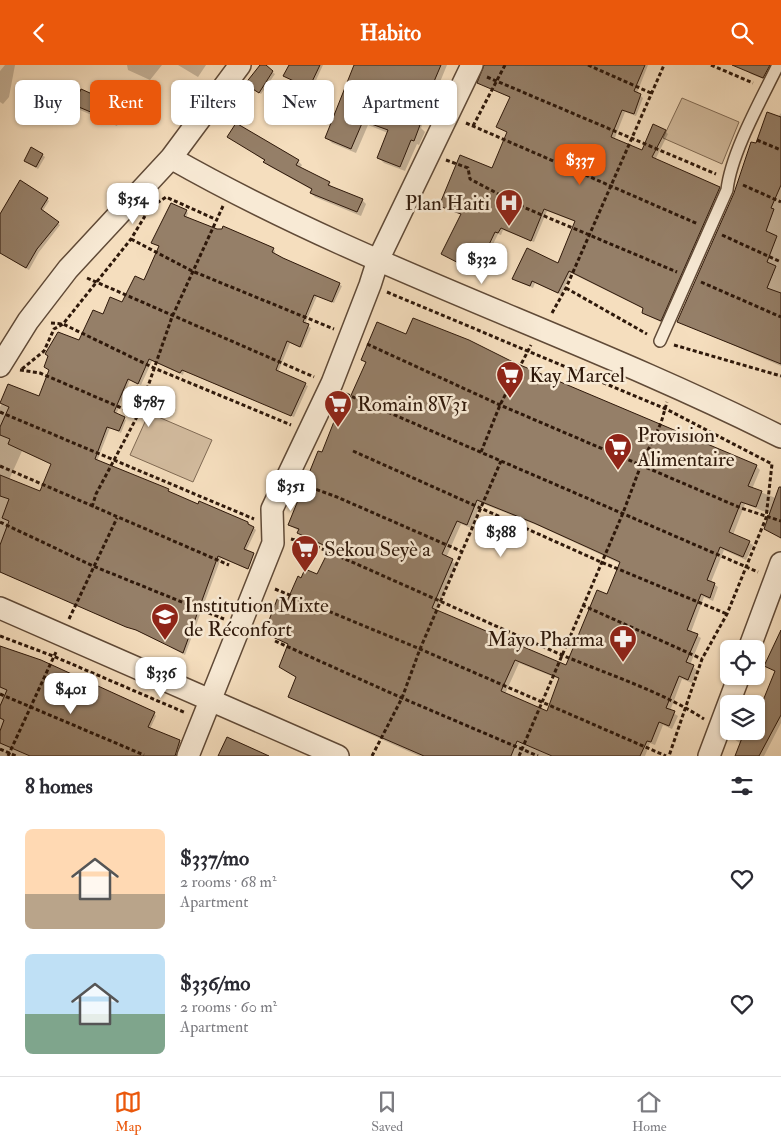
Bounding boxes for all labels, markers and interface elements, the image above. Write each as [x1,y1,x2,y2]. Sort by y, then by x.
icon: back [25,19,53,47]
text: Habito [360,19,421,47]
icon: search [728,19,756,47]
chip: Buy [15,80,80,125]
chip: Rent [90,80,161,125]
chip: Filters [171,80,254,125]
chip: New [264,80,334,125]
chip: Apartment [344,80,457,125]
pin: $337 [550,143,610,186]
text: $337 [566,150,594,170]
pin: $354 [103,183,163,225]
hospital icon: Plan Haiti [494,188,524,227]
text: $354 [118,189,148,209]
place label: Plan Haiti [405,190,490,217]
pin: $332 [452,243,512,285]
text: $332 [467,249,497,269]
supermarket icon: Kay Marcel [495,360,525,399]
place label: Kay Marcel [529,362,626,389]
pin: $787 [119,385,179,428]
supermarket icon: Romain 8V31 [323,389,353,428]
place label: Romain 8V31 [357,391,468,418]
text: $787 [133,392,165,412]
place label: Provision Alimentaire [636,422,735,473]
supermarket icon: Provision Alimentaire [603,432,633,471]
pin: $351 [261,469,321,512]
text: $351 [277,476,305,496]
pin: $388 [471,515,531,558]
text: $388 [486,522,516,542]
supermarket icon: Sekou Seyè a [290,534,320,573]
place label: Sekou Seyè a [324,536,431,563]
place label: Institution Mixte de Réconfort [184,592,329,643]
school or university icon: Institution Mixte de Réconfort [150,602,180,641]
pharmacy icon: Mayo Pharma [608,624,638,663]
place label: Mayo Pharma [487,626,604,653]
map controls [720,640,765,740]
button: locate [720,640,765,685]
pin: $336 [131,657,191,699]
text: $336 [146,663,176,683]
pin: $401 [41,673,101,715]
text: $401 [55,679,87,699]
button: layers [720,695,765,740]
icon: filters [728,772,756,800]
text: 8 homes [25,773,93,800]
text: $337/mo [180,845,249,872]
icon: home [65,849,125,909]
icon: heart [728,865,756,893]
text: 2 rooms · 68 m² [180,872,276,892]
text: Apartment [180,892,248,912]
text: $336/mo [180,970,250,997]
icon: home [65,974,125,1034]
icon: heart [728,990,756,1018]
text: 2 rooms · 60 m² [180,997,277,1017]
text: Apartment [180,1017,248,1037]
tab: Map [114,1088,142,1135]
tab: Saved [371,1088,403,1135]
tab: Home [632,1088,667,1135]

